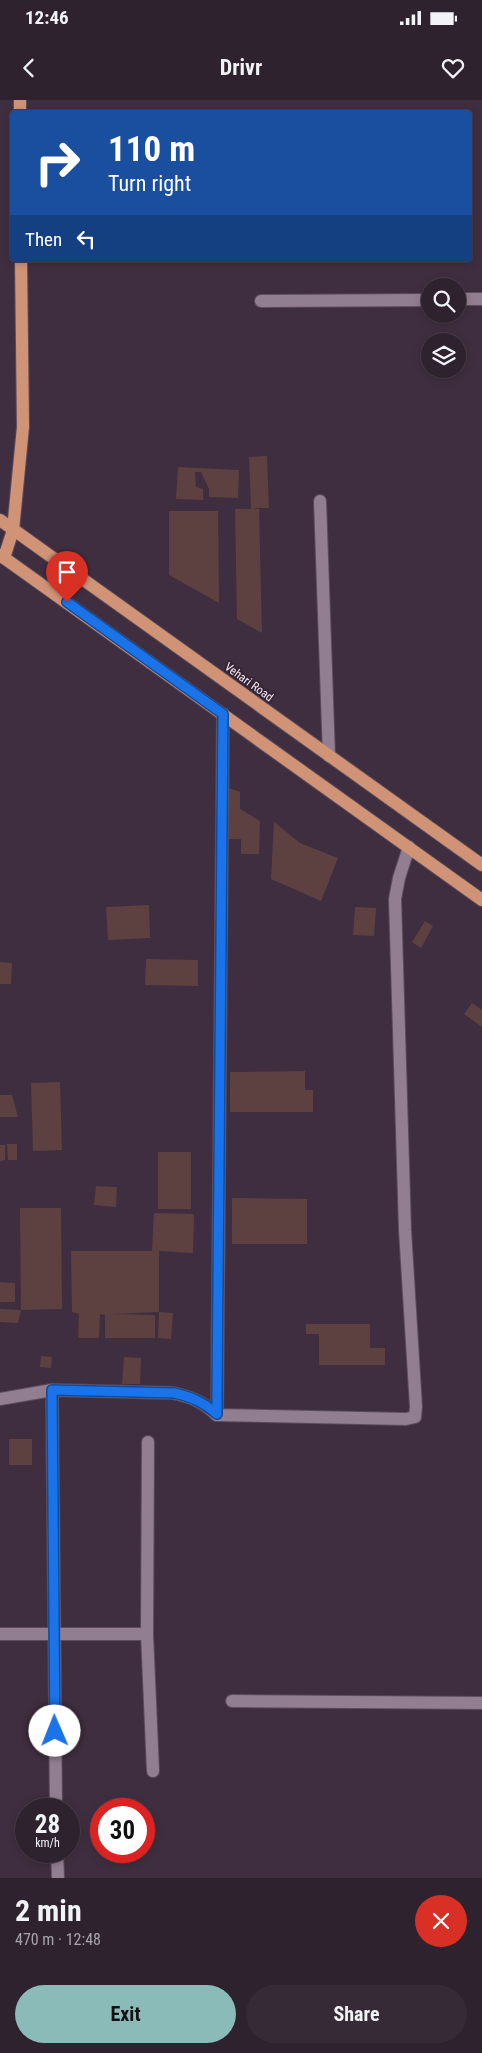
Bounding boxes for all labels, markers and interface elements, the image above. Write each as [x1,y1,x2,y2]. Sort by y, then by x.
text: 12:46 [25,6,69,29]
icon: back [15,54,43,82]
icon: heart [439,54,467,82]
text: Drivr [220,55,262,80]
text: 110 m [108,129,195,170]
icon: right [25,130,90,195]
text: Turn right [108,171,191,196]
icon: left [72,225,100,253]
text: Then [25,228,62,251]
map controls [421,278,466,378]
button: search [421,278,466,323]
button: layers [421,333,466,378]
pin [46,551,88,602]
icon: arrive [53,558,81,586]
street label: Vehari Road [222,660,276,704]
position arrow [28,1704,80,1756]
speed limit sign: 30 [90,1798,155,1863]
text: 28 [35,1810,60,1839]
text: km/h [35,1836,60,1850]
text: 2 min [15,1893,82,1928]
button: close [415,1895,467,1947]
text: 470 m · 12:48 [15,1930,101,1949]
button: Exit [15,1985,236,2043]
button: Share [246,1985,467,2043]

